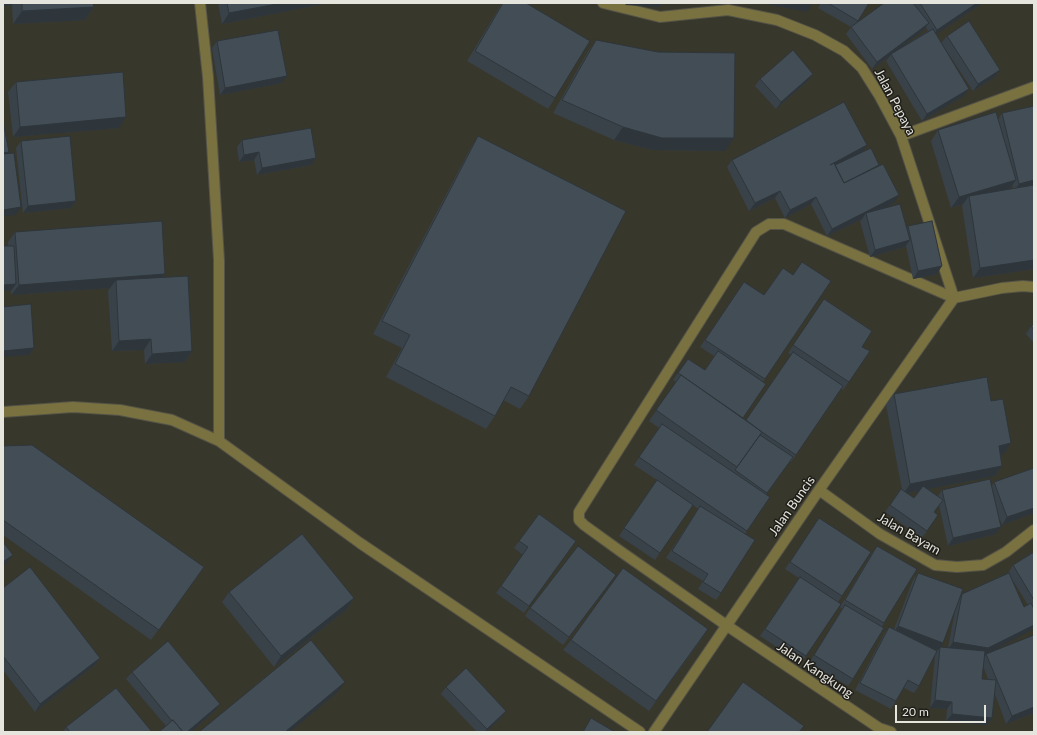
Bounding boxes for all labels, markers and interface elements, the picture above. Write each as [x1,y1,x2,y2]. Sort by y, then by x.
street label: Jalan Pepaya [871,66,919,138]
street label: Jalan Buncis [766,473,818,539]
street label: Jalan Bayam [875,510,943,558]
street label: Jalan Kangkung [774,639,856,701]
scale bar [897,697,988,723]
text: 20 m [902,704,929,719]

